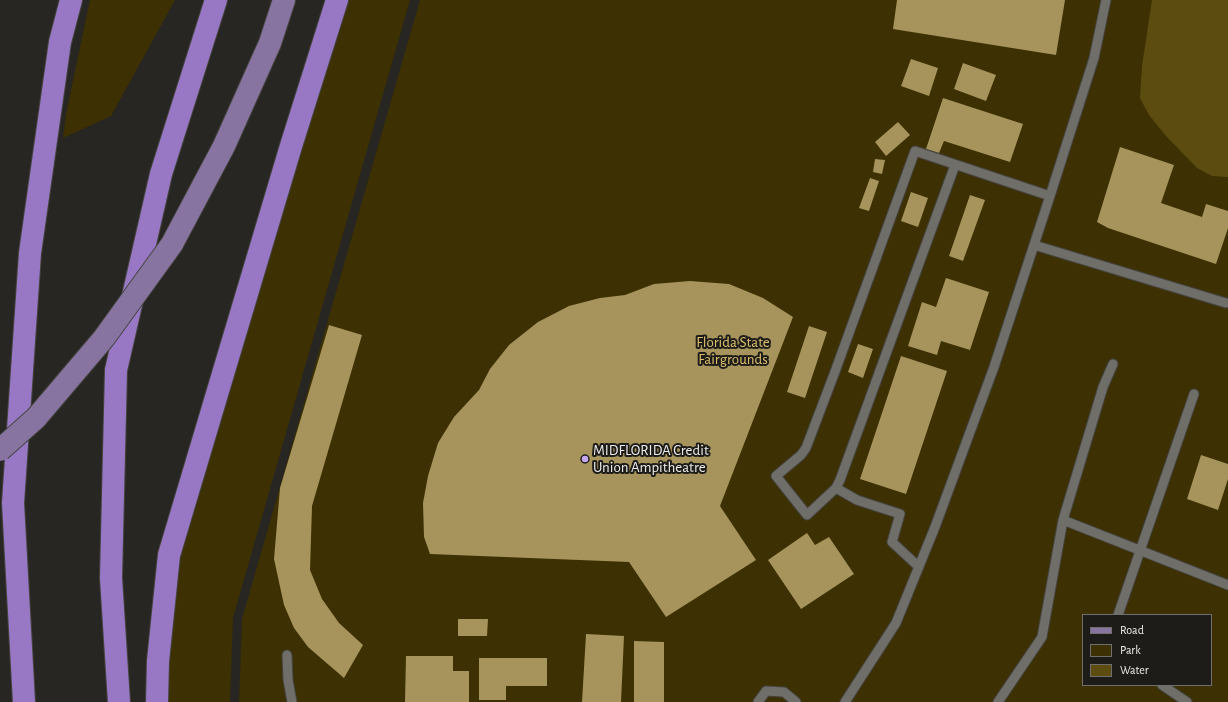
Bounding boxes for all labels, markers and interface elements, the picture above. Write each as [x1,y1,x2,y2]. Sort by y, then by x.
park label: Florida State Fairgrounds [696,333,770,368]
place label: MIDFLORIDA Credit Union Ampitheatre [593,441,709,476]
marker: MIDFLORIDA Credit Union Ampitheatre [580,454,590,464]
legend [1082,614,1212,686]
text: Road [1120,624,1144,636]
text: Park [1120,644,1141,656]
text: Water [1120,664,1149,676]

